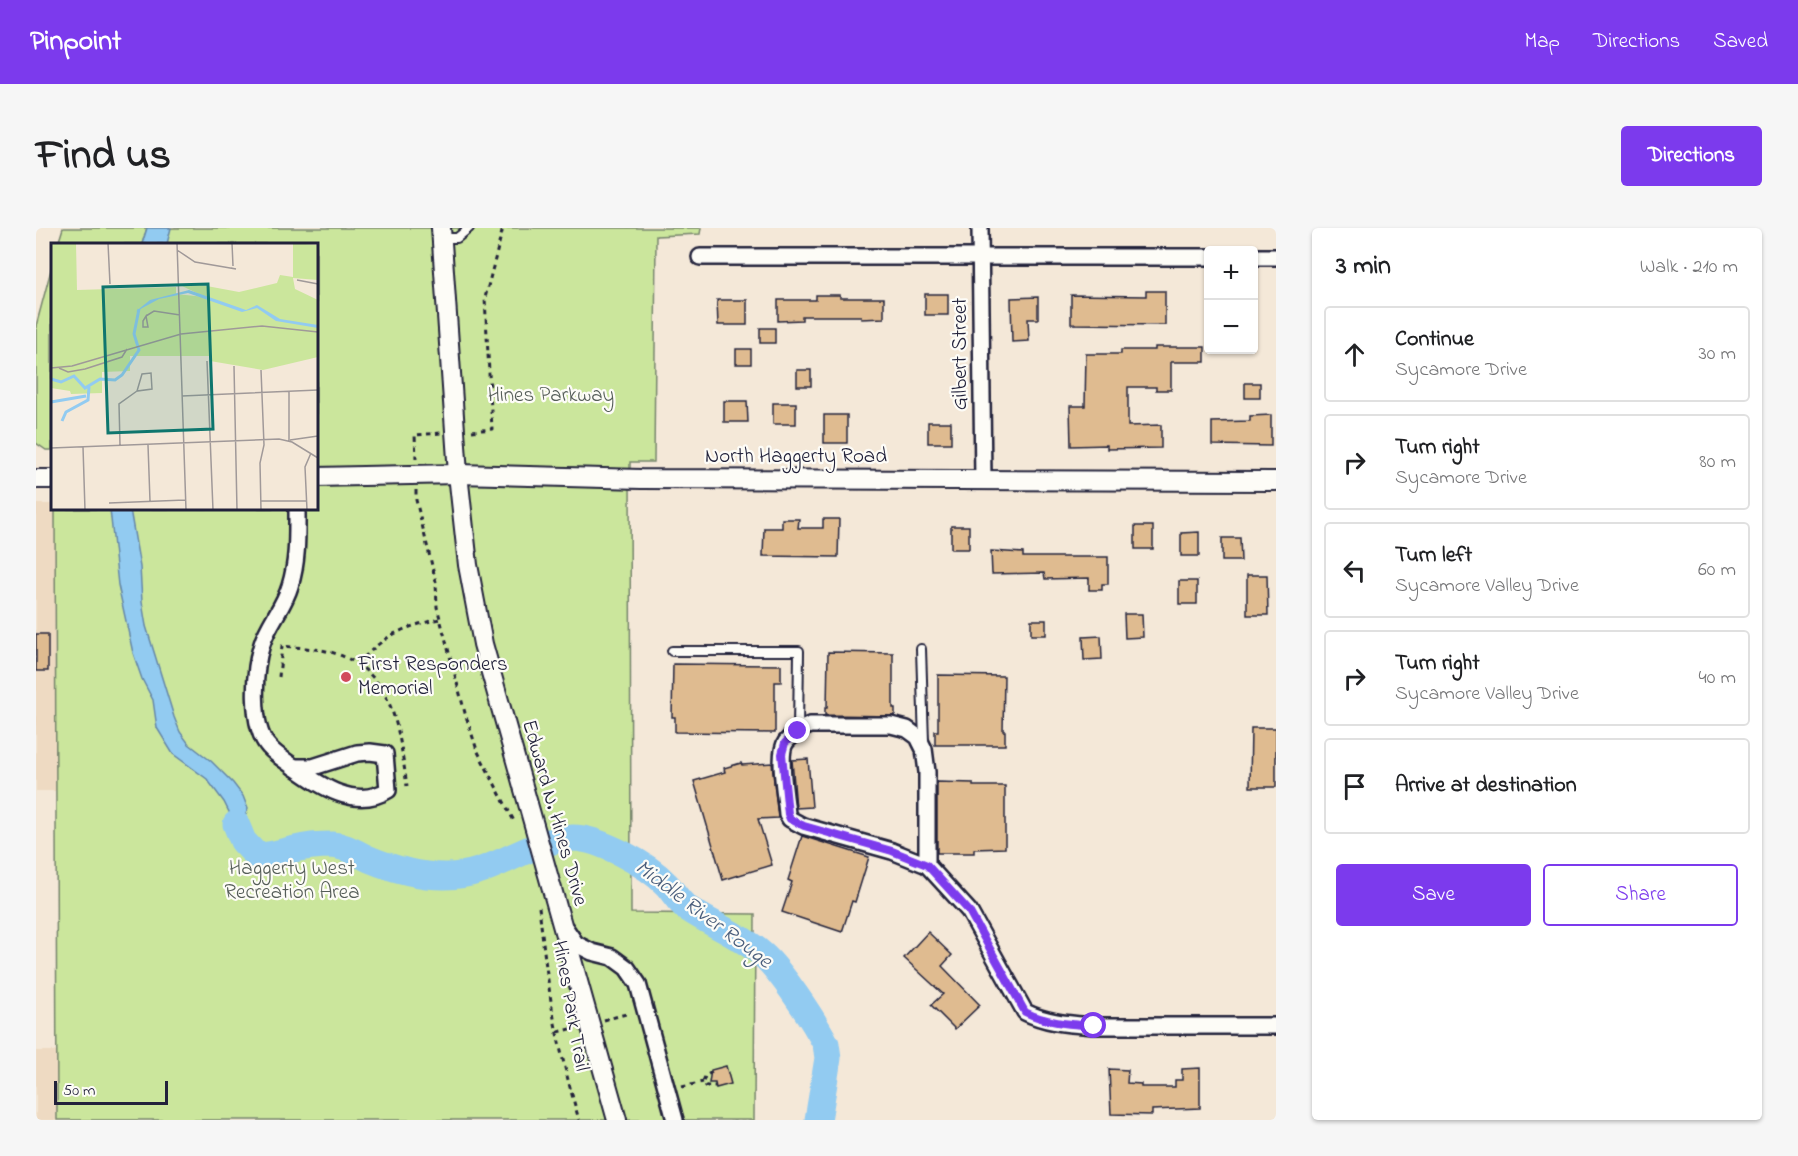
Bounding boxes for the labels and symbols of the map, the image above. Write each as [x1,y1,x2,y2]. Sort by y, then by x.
inset map [51,243,318,510]
street label: Gilbert Street [946,298,976,410]
park label: Hines Parkway [488,381,614,413]
street label: North Haggerty Road [705,442,887,474]
place label: First Responders Memorial [357,650,508,704]
marker: First Responders Memorial [339,670,353,684]
street label: Edward N. Hines Drive [513,716,595,910]
route end [784,717,810,743]
water label: Middle River Rouge [628,853,779,978]
park label: Haggerty West Recreation Area [224,854,360,908]
street label: Hines Park Trail [544,938,596,1074]
route start [1080,1012,1106,1038]
scale bar [54,1078,168,1106]

